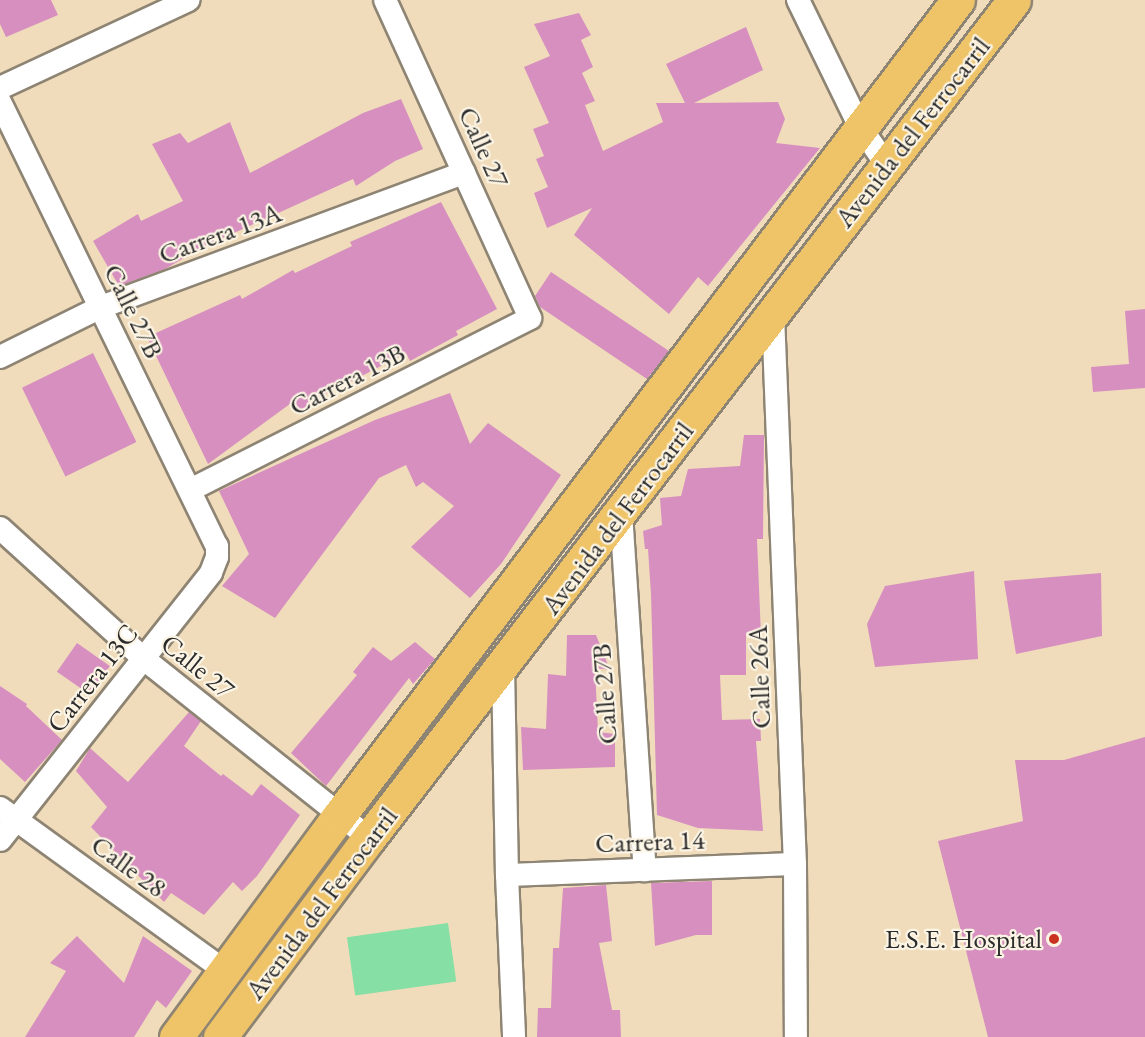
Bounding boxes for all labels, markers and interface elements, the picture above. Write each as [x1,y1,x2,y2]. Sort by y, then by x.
street label: Avenida del Ferrocarril [828,30,996,234]
street label: Calle 27 [452,102,516,192]
street label: Carrera 13A [154,196,286,270]
street label: Calle 27B [97,259,171,363]
street label: Carrera 13B [284,336,410,422]
street label: Avenida del Ferrocarril [534,415,700,621]
street label: Carrera 13C [40,617,144,739]
street label: Calle 26A [741,625,777,729]
street label: Calle 27 [155,627,241,705]
street label: Calle 27B [584,643,624,745]
street label: Avenida del Ferrocarril [238,800,404,1006]
street label: Carrera 14 [595,823,705,859]
street label: Calle 28 [85,828,173,904]
place label: E.S.E. Hospital [885,923,1042,955]
marker: E.S.E. Hospital [1047,932,1061,946]

